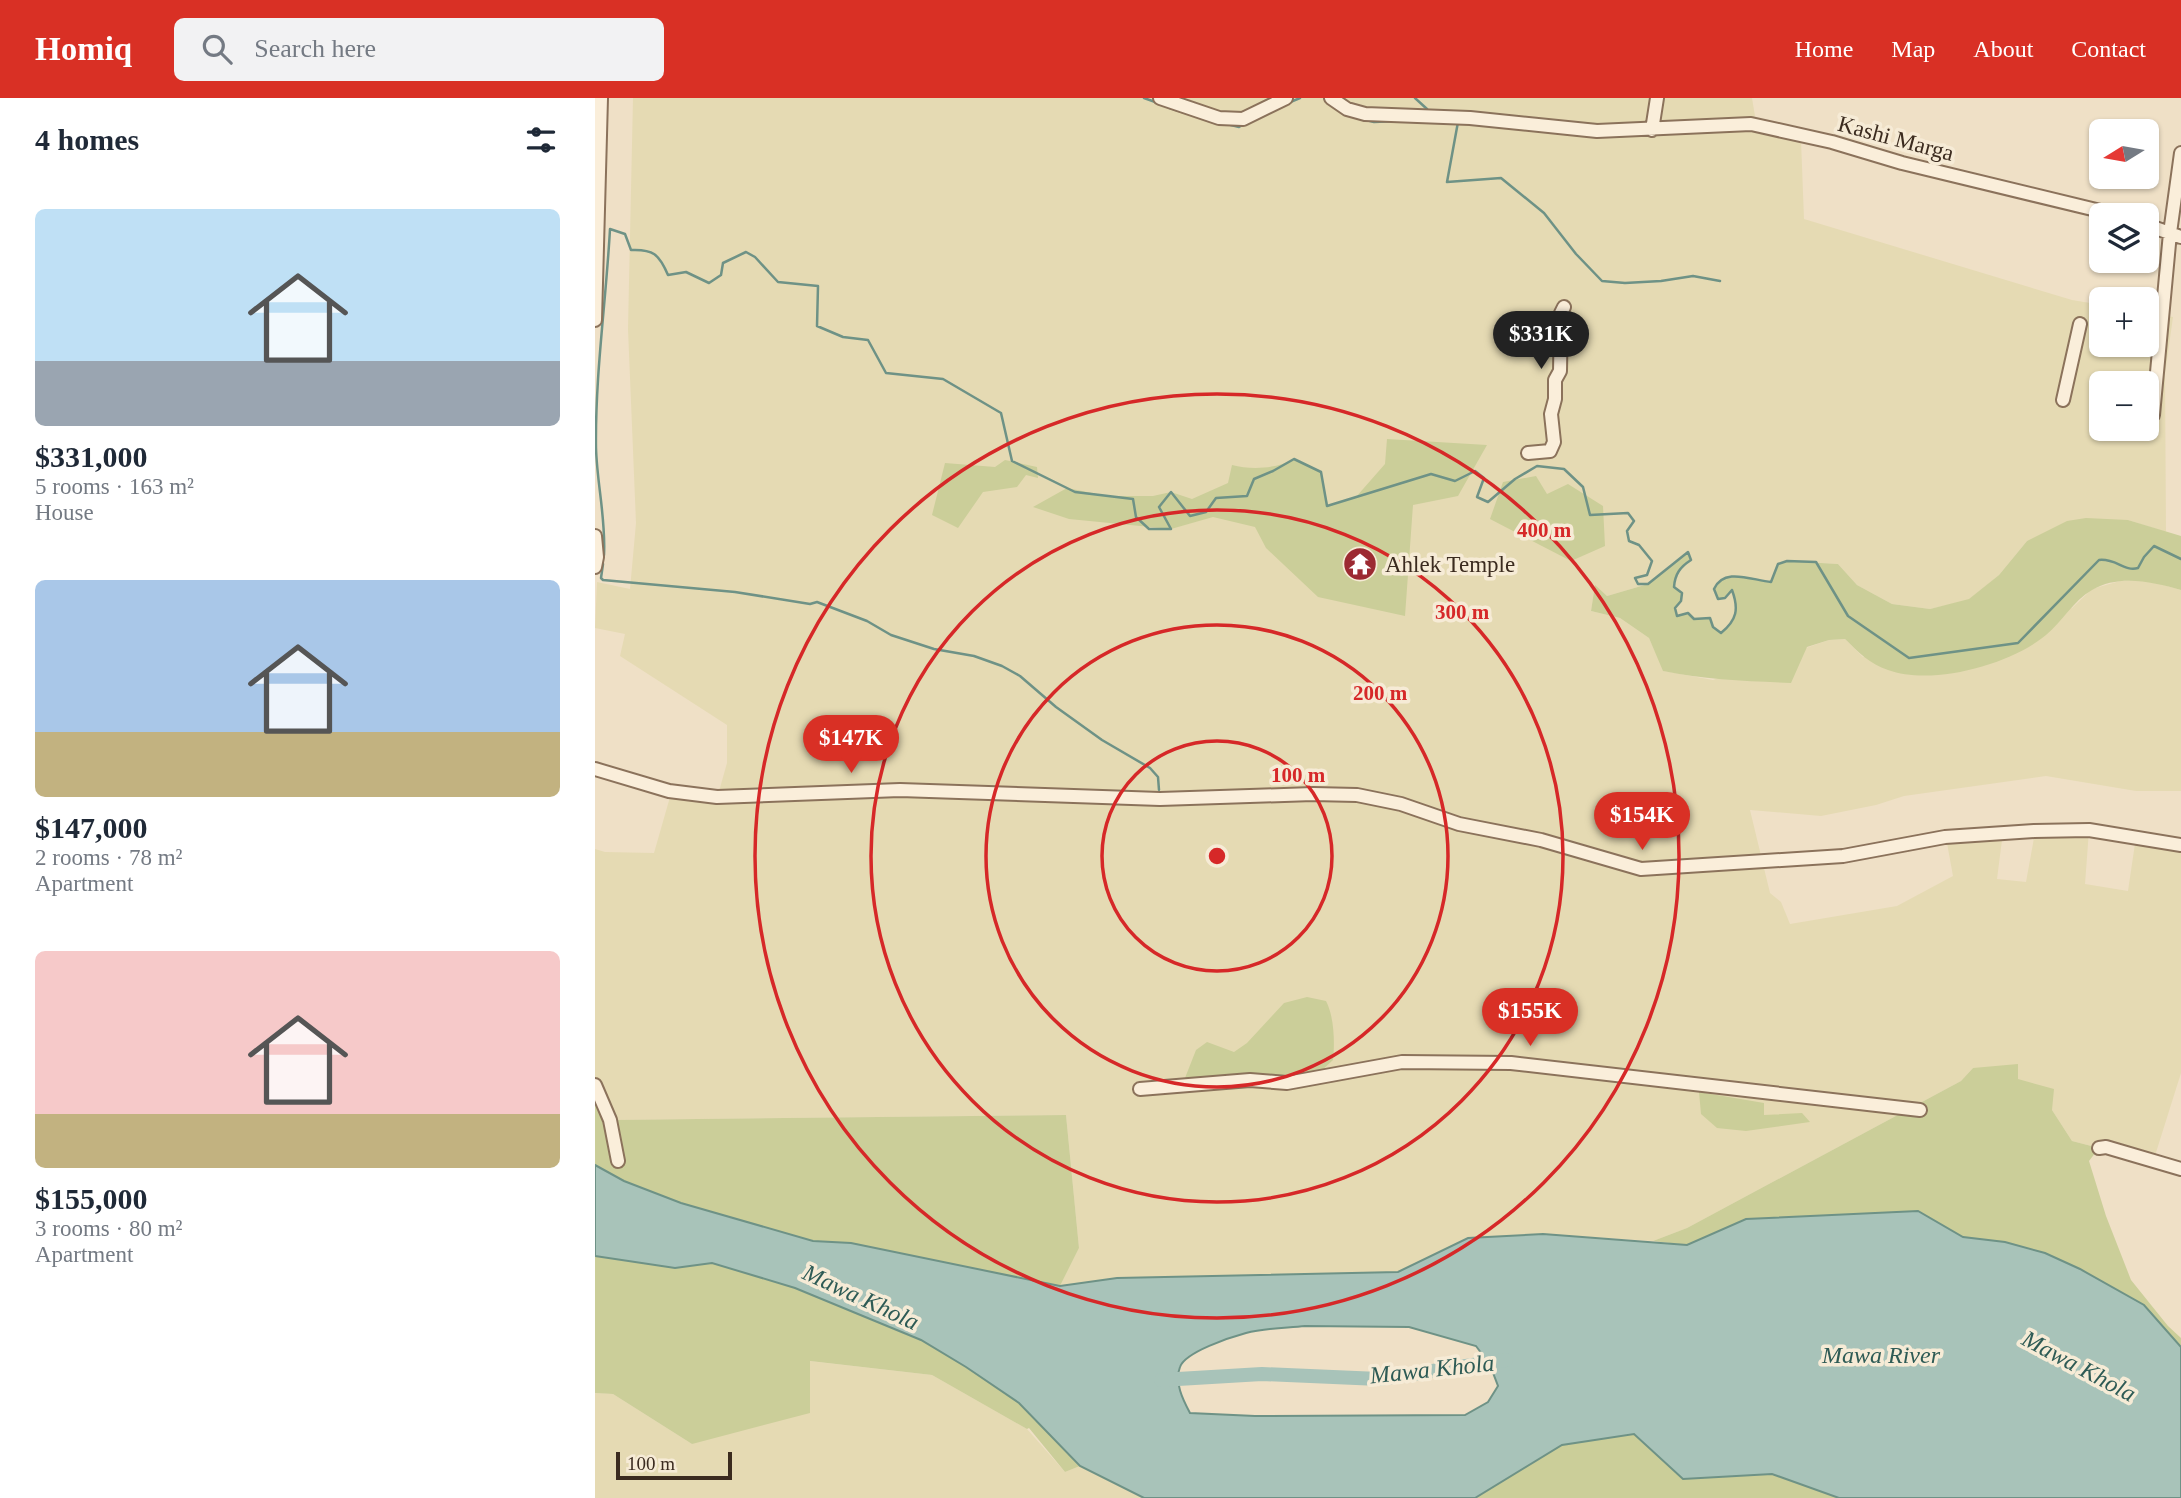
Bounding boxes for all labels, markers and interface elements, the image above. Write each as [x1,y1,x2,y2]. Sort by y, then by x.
search box [174,18,664,81]
icon: search [198,30,236,68]
text: Homiq [35,31,132,67]
text: Search here [254,34,376,63]
text: Home [1795,36,1853,62]
text: Map [1891,36,1935,62]
text: About [1973,36,2033,62]
text: Contact [2071,36,2146,62]
street label: Kashi Marga [1835,111,1957,166]
north arrow [2089,119,2159,189]
map controls [2089,119,2159,441]
icon: filters [522,121,560,159]
text: 4 homes [35,123,139,156]
button: layers [2089,203,2159,273]
icon: home [235,255,361,381]
button: + [2089,287,2159,357]
pin: $331K [1492,312,1590,371]
text: $331K [1509,321,1573,346]
button: − [2089,371,2159,441]
text: $331,000 [35,440,148,473]
text: 5 rooms · 163 m² [35,474,194,499]
text: House [35,500,94,525]
text: 400 m [1517,518,1572,542]
temple icon: Ahlek Temple [1341,545,1379,583]
place label: Ahlek Temple [1385,552,1515,577]
text: 300 m [1435,600,1490,624]
icon: home [235,626,361,752]
text: 200 m [1353,681,1408,705]
pin: $147K [802,716,900,775]
text: $147K [819,725,883,750]
text: 100 m [1271,763,1326,787]
pin: $154K [1593,792,1691,852]
text: $154K [1610,802,1674,827]
text: $147,000 [35,811,148,844]
centre of rings [1205,844,1229,868]
text: 2 rooms · 78 m² [35,845,182,870]
text: Apartment [35,871,133,896]
pin: $155K [1481,988,1579,1048]
icon: home [235,997,361,1123]
text: $155K [1498,998,1562,1023]
text: $155,000 [35,1182,148,1215]
text: 3 rooms · 80 m² [35,1216,182,1241]
text: Apartment [35,1242,133,1267]
water label: Mawa Khola [798,1258,923,1335]
water label: Mawa Khola [2017,1325,2140,1407]
water label: Mawa River [1821,1342,1941,1368]
water label: Mawa Khola [1368,1350,1495,1389]
scale bar [616,1449,731,1481]
text: 100 m [627,1453,675,1474]

